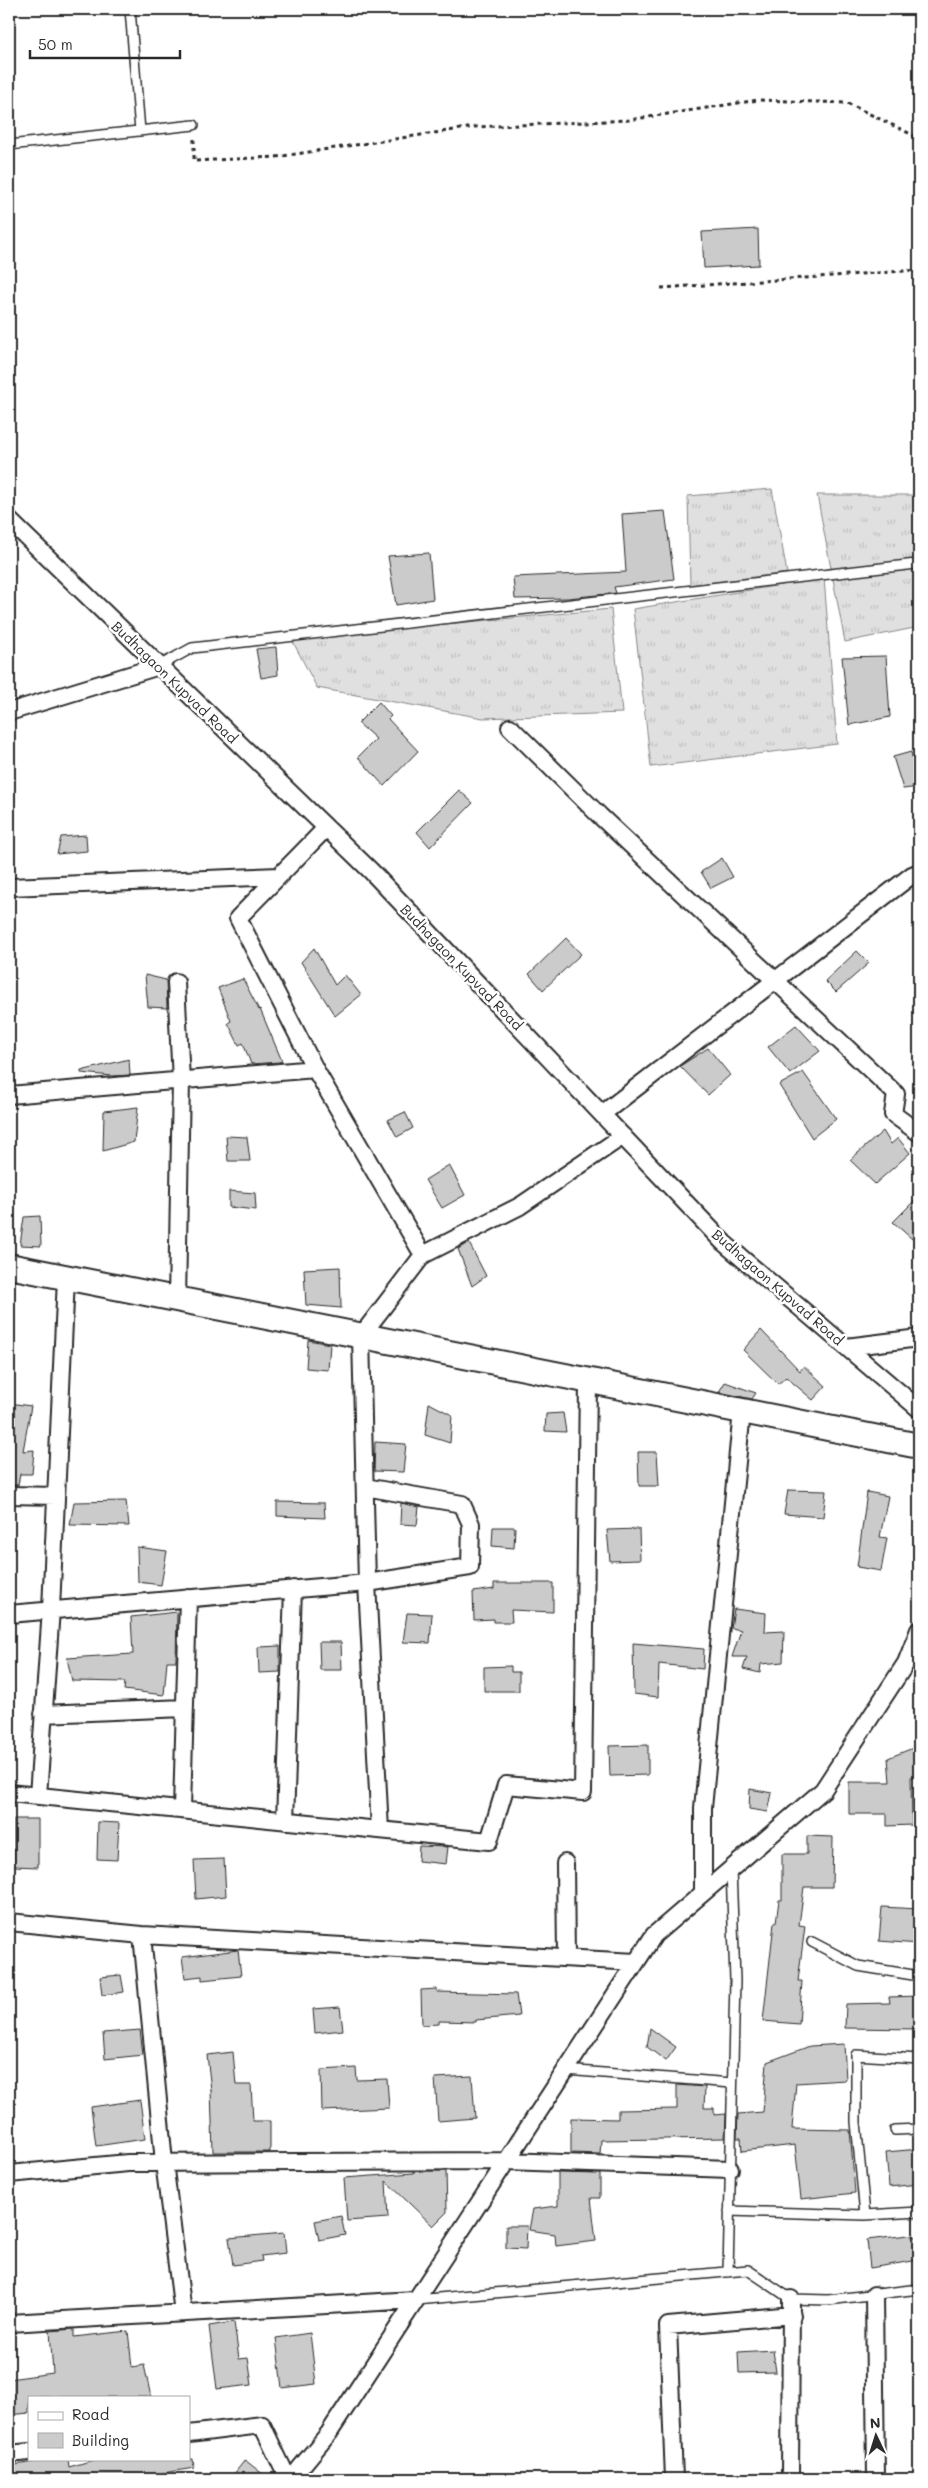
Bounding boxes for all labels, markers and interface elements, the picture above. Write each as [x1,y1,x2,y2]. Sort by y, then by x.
scale bar [30,28,180,60]
text: 50 m [38,34,73,54]
street label: Budhagaon Kupvad Road [108,617,242,747]
street label: Budhagaon Kupvad Road [397,900,527,1034]
street label: Budhagaon Kupvad Road [708,1225,848,1349]
legend [28,2396,190,2460]
text: Road [72,2404,109,2424]
north arrow [850,2410,900,2460]
text: N [869,2413,881,2432]
text: Building [72,2430,129,2450]

